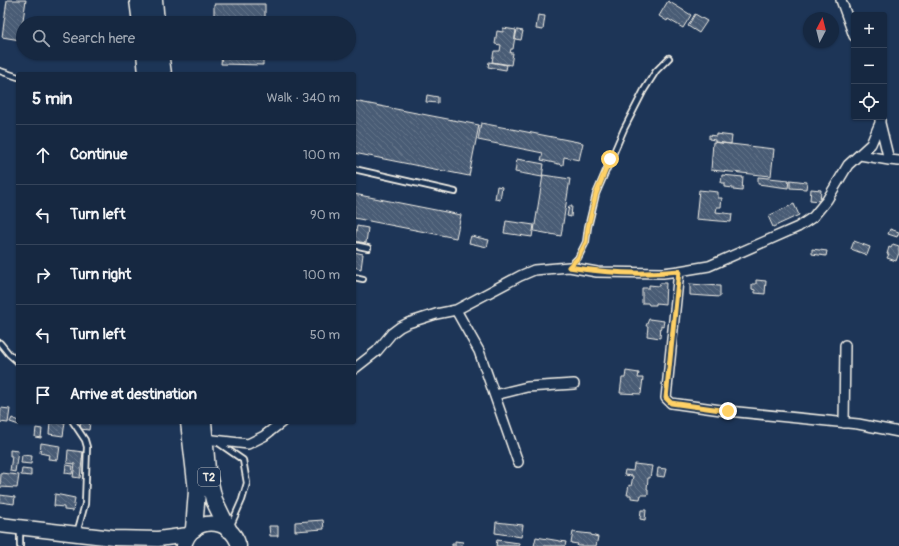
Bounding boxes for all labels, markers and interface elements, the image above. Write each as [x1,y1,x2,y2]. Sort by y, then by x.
north arrow [803,12,839,48]
map controls [851,12,887,120]
button: + [851,12,887,48]
search box [16,16,356,60]
icon: search [30,27,52,49]
text: Search here [62,29,135,48]
button: − [851,48,887,84]
button: locate [851,84,887,120]
text: 5 min [32,88,72,109]
text: Walk · 340 m [266,90,340,106]
icon: ahead [32,144,54,166]
text: Continue [70,145,128,164]
text: 100 m [303,147,340,163]
route start [601,150,619,168]
icon: left [32,204,54,226]
text: Turn left [70,205,126,224]
text: 90 m [310,207,340,223]
icon: right [32,264,54,286]
text: Turn right [70,265,131,284]
text: 100 m [303,267,340,283]
icon: left [32,324,54,346]
text: Turn left [70,325,126,344]
text: 50 m [310,327,340,343]
icon: arrive [32,384,54,406]
text: Arrive at destination [70,385,197,404]
route end [719,402,737,420]
road number: T2 [198,468,220,486]

